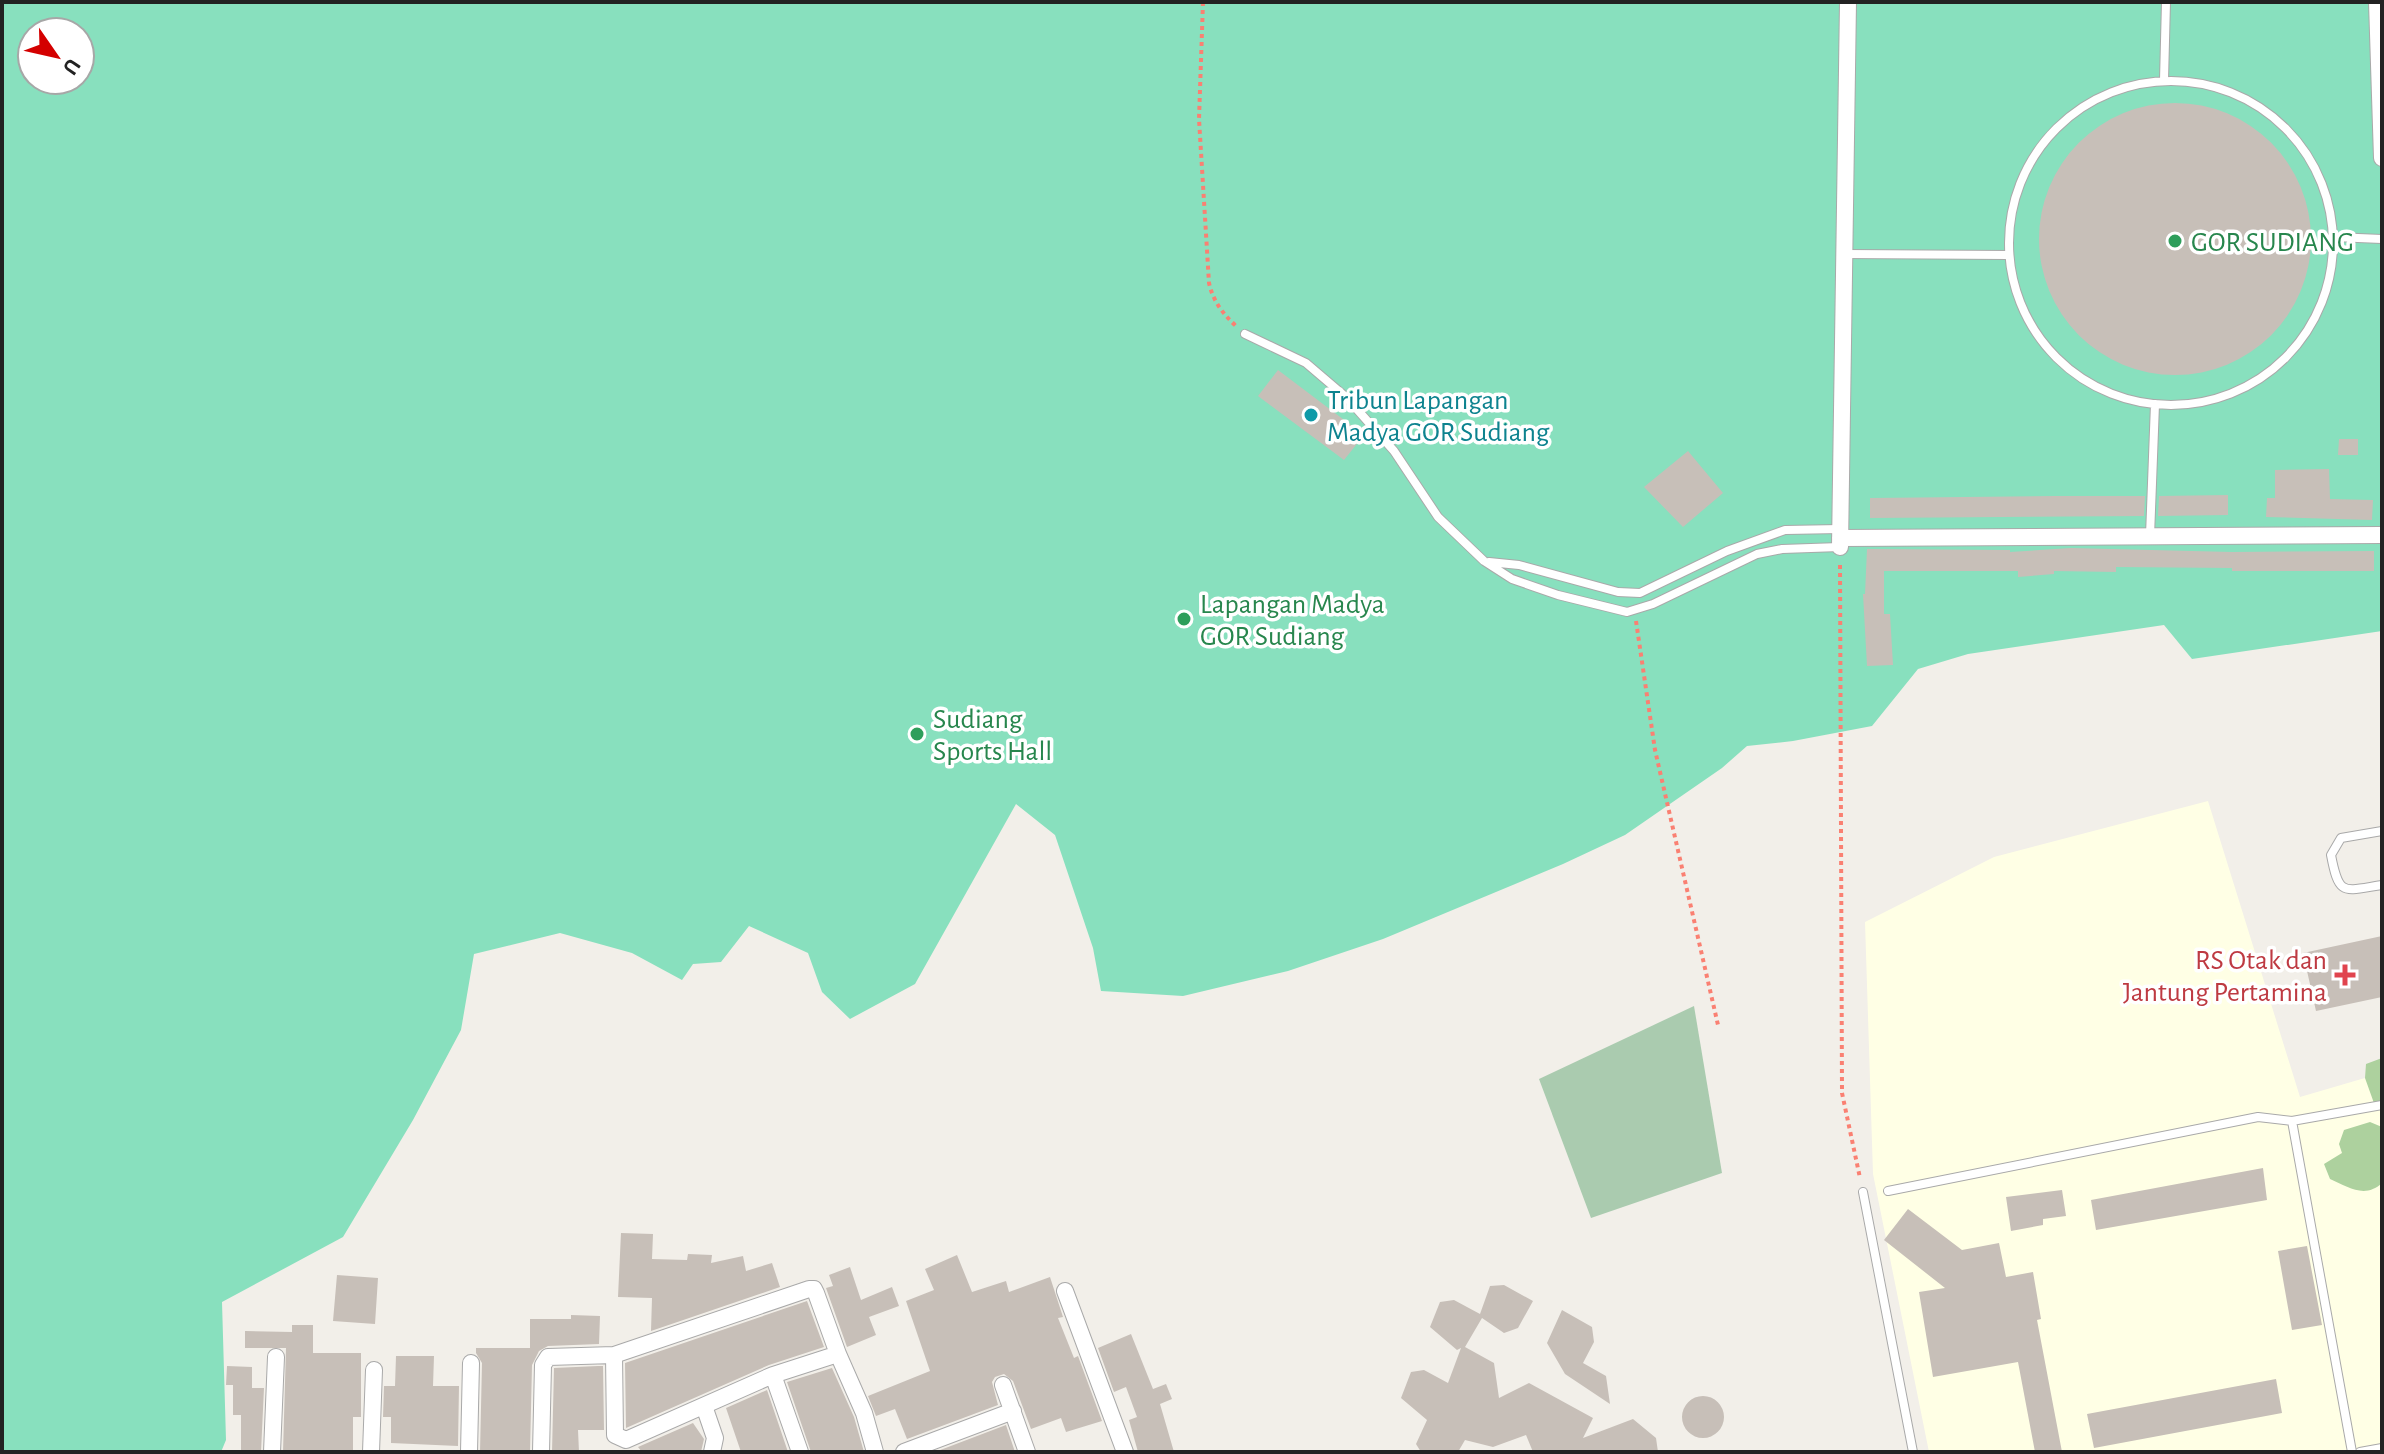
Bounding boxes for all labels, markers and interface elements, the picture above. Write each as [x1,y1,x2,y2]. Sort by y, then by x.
north arrow [16,16,96,96]
text: U [59,55,85,79]
place label: GOR SUDIANG [2191,229,2354,257]
marker: GOR SUDIANG [2166,232,2184,250]
place label: Tribun Lapangan Madya GOR Sudiang [1327,387,1550,447]
marker: Tribun Lapangan Madya GOR Sudiang [1302,406,1320,424]
place label: Lapangan Madya GOR Sudiang [1200,591,1385,651]
marker: Lapangan Madya GOR Sudiang [1175,610,1193,628]
place label: Sudiang Sports Hall [933,706,1052,766]
marker: Sudiang Sports Hall [908,725,926,743]
place label: RS Otak dan Jantung Pertamina [2123,947,2327,1007]
marker: RS Otak dan Jantung Pertamina [2334,964,2356,986]

